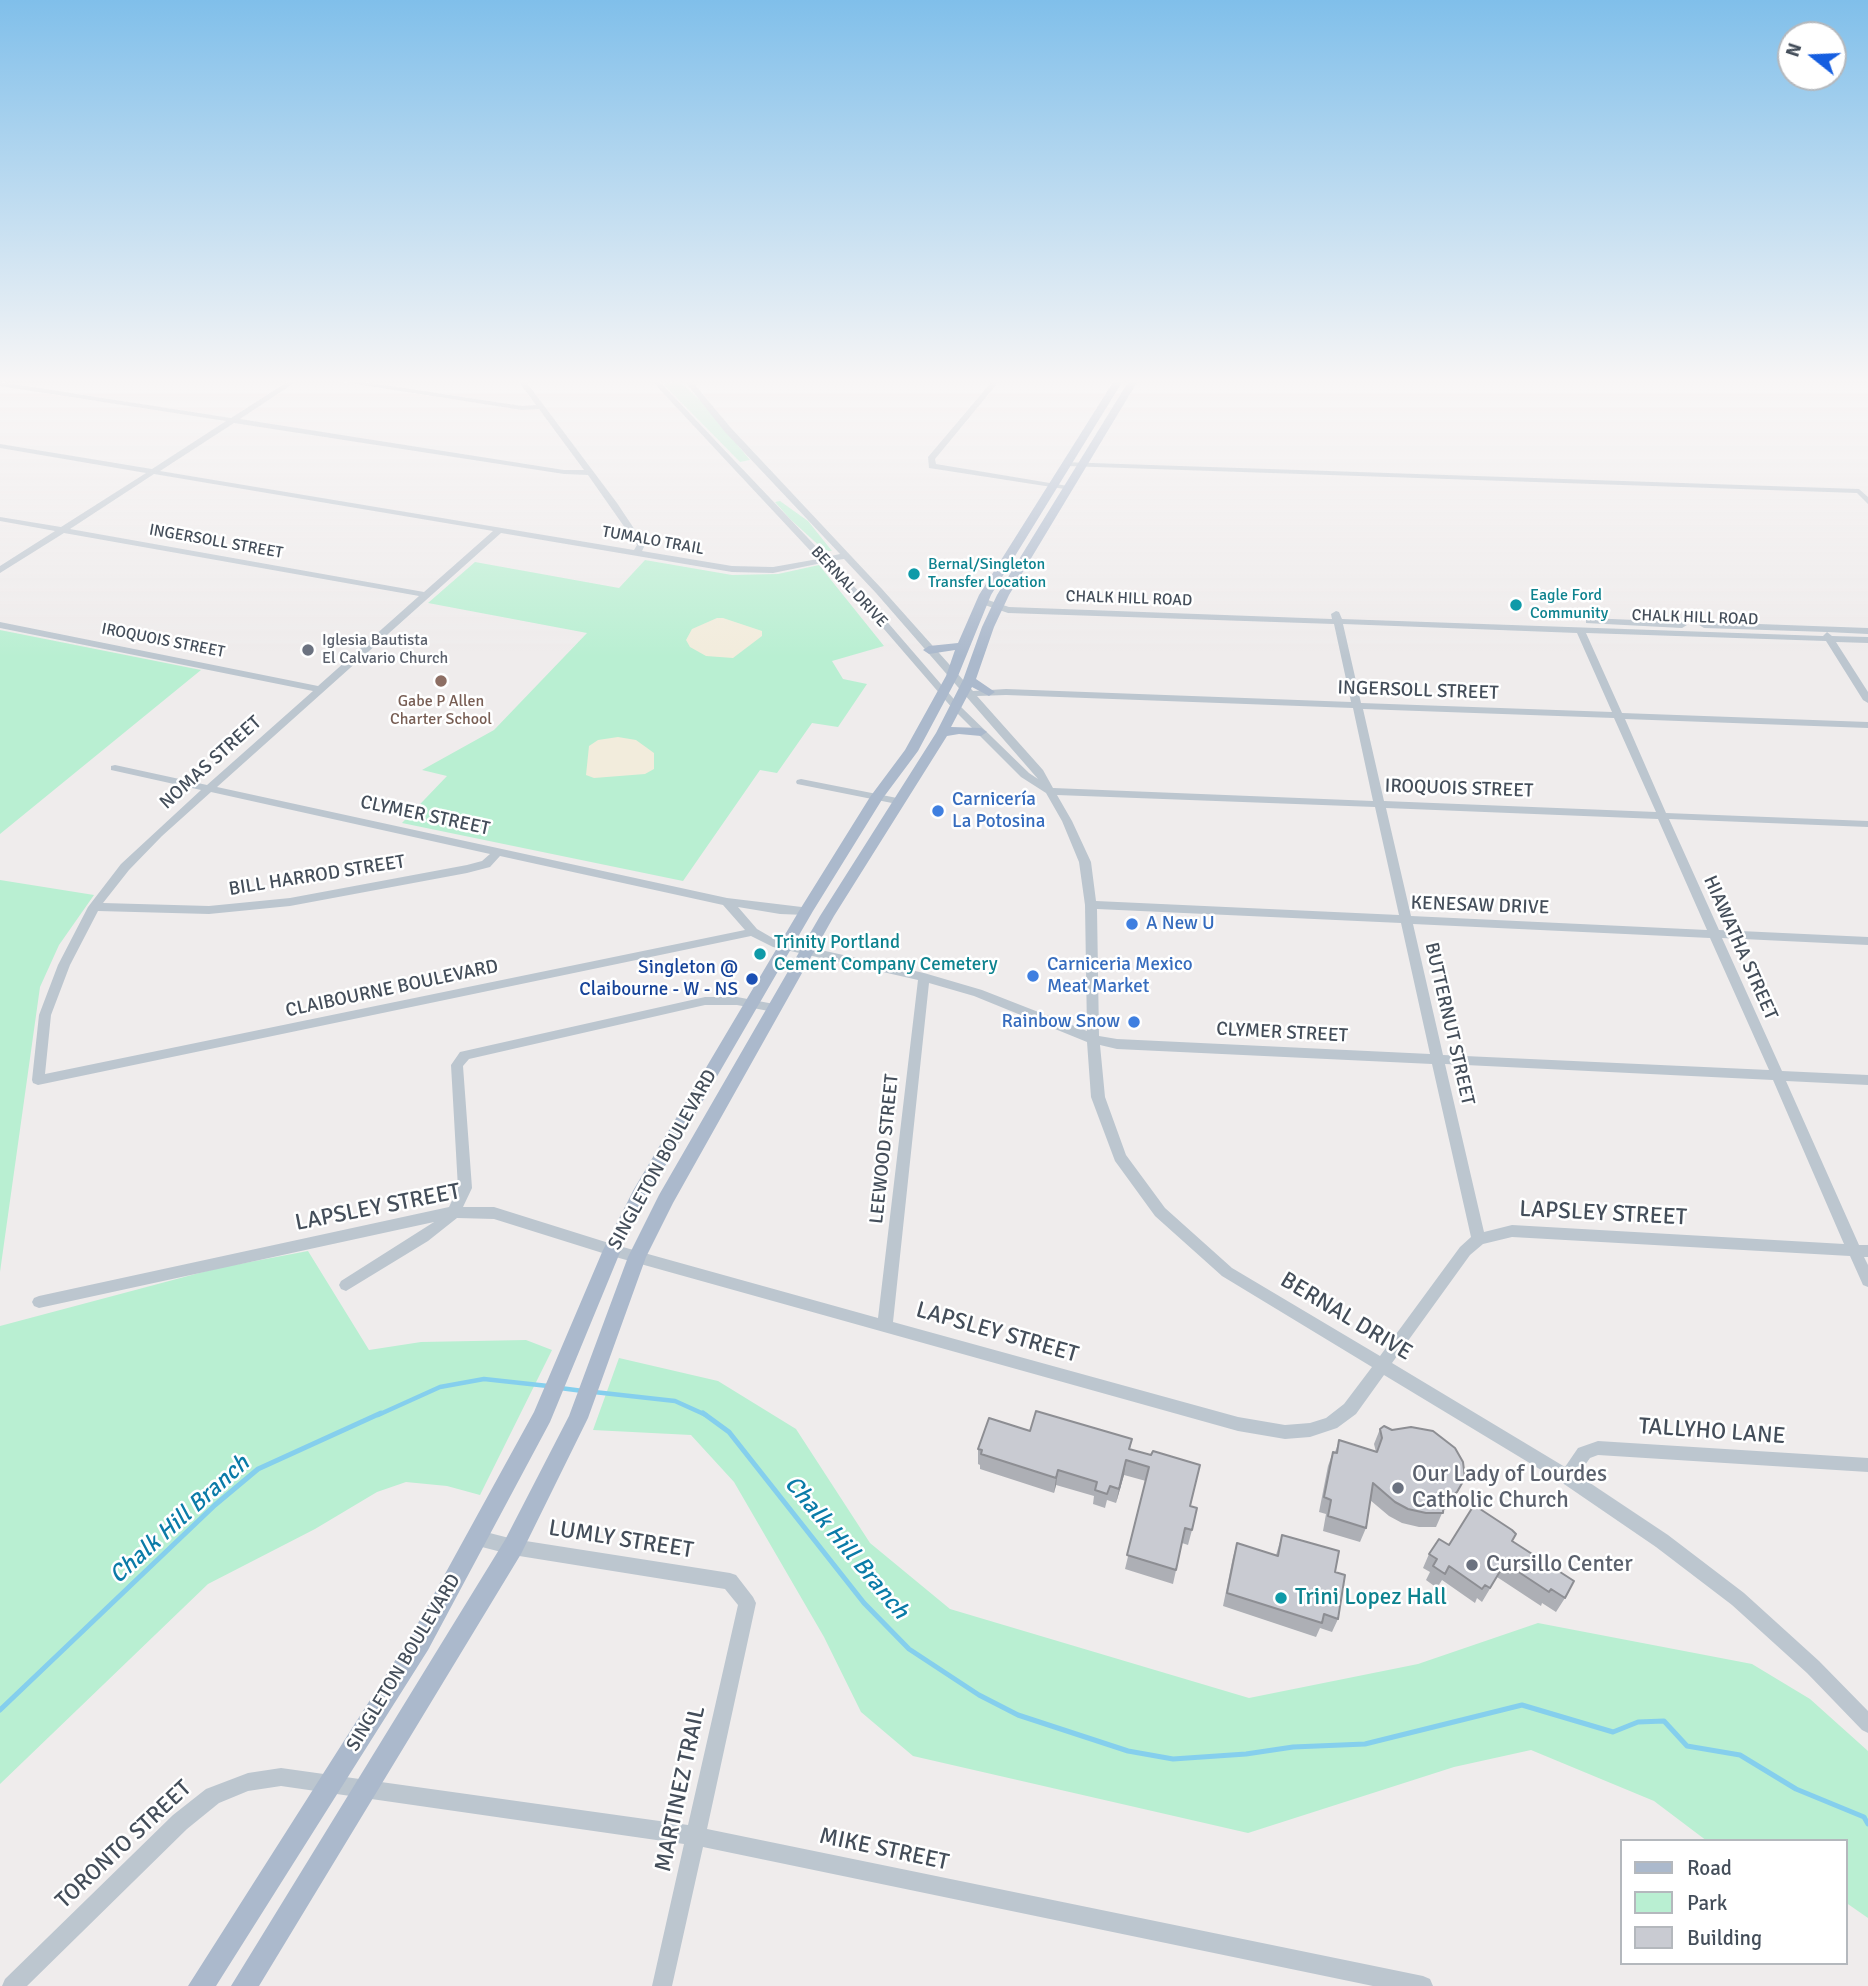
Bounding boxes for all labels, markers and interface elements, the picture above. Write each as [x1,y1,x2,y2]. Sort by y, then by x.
north arrow [1777,21,1847,91]
text: N [1780,40,1807,60]
street label: INGERSOLL STREET [148,521,284,563]
street label: TUMALO TRAIL [600,523,706,559]
street label: BERNAL DRIVE [807,543,891,631]
place label: Bernal/Singleton Transfer Location [928,555,1046,593]
marker: Bernal/Singleton Transfer Location [906,566,922,582]
place label: Eagle Ford Community [1530,586,1608,624]
street label: CHALK HILL ROAD [1065,587,1193,611]
marker: Eagle Ford Community [1508,597,1524,613]
street label: CHALK HILL ROAD [1631,606,1759,630]
street label: IROQUOIS STREET [100,620,226,662]
place label: Iglesia Bautista El Calvario Church [322,631,448,669]
marker: Iglesia Bautista El Calvario Church [300,642,316,658]
marker: Gabe P Allen Charter School [433,673,449,689]
street label: INGERSOLL STREET [1337,677,1499,705]
place label: Gabe P Allen Charter School [390,692,492,730]
street label: NOMAS STREET [156,711,266,815]
street label: IROQUOIS STREET [1384,775,1534,803]
place label: Carnicería La Potosina [952,789,1045,833]
street label: CLYMER STREET [358,791,492,841]
marker: Carnicería La Potosina [930,803,946,819]
street label: BILL HARROD STREET [227,851,407,901]
street label: HIAWATHA STREET [1698,872,1782,1024]
street label: KENESAW DRIVE [1410,892,1550,920]
place label: A New U [1146,913,1215,935]
marker: A New U [1124,916,1140,932]
place label: Trinity Portland Cement Company Cemetery [774,932,998,976]
street label: BUTTERNUT STREET [1419,940,1479,1108]
marker: Trinity Portland Cement Company Cemetery [752,946,768,962]
place label: Carniceria Mexico Meat Market [1047,954,1193,998]
street label: CLAIBOURNE BOULEVARD [284,955,500,1023]
place label: Singleton @ Claibourne - W - NS [579,957,738,1001]
marker: Carniceria Mexico Meat Market [1025,968,1041,984]
marker: Singleton @ Claibourne - W - NS [744,971,760,987]
place label: Rainbow Snow [1002,1011,1120,1033]
marker: Rainbow Snow [1126,1014,1142,1030]
street label: CLYMER STREET [1216,1018,1348,1048]
street label: SINGLETON BOULEVARD [604,1066,722,1254]
street label: LEEWOOD STREET [866,1073,904,1225]
street label: LAPSLEY STREET [293,1178,463,1238]
street label: LAPSLEY STREET [1519,1196,1687,1232]
street label: BERNAL DRIVE [1275,1267,1417,1367]
street label: LAPSLEY STREET [913,1297,1081,1369]
street label: TALLYHO LANE [1638,1413,1786,1451]
water label: Chalk Hill Branch [104,1450,256,1590]
place label: Our Lady of Lourdes Catholic Church [1412,1461,1607,1515]
water label: Chalk Hill Branch [778,1470,914,1626]
marker: Our Lady of Lourdes Catholic Church [1390,1480,1406,1496]
street label: LUMLY STREET [547,1515,695,1565]
place label: Cursillo Center [1486,1551,1633,1579]
marker: Cursillo Center [1464,1557,1480,1573]
street label: SINGLETON BOULEVARD [342,1570,466,1756]
place label: Trini Lopez Hall [1295,1584,1447,1612]
marker: Trini Lopez Hall [1273,1590,1289,1606]
street label: MARTINEZ TRAIL [650,1704,712,1874]
street label: TORONTO STREET [50,1775,198,1915]
street label: MIKE STREET [817,1823,951,1877]
legend [1619,1839,1847,1965]
text: Road [1687,1855,1732,1881]
text: Park [1687,1890,1727,1916]
text: Building [1687,1925,1762,1951]

